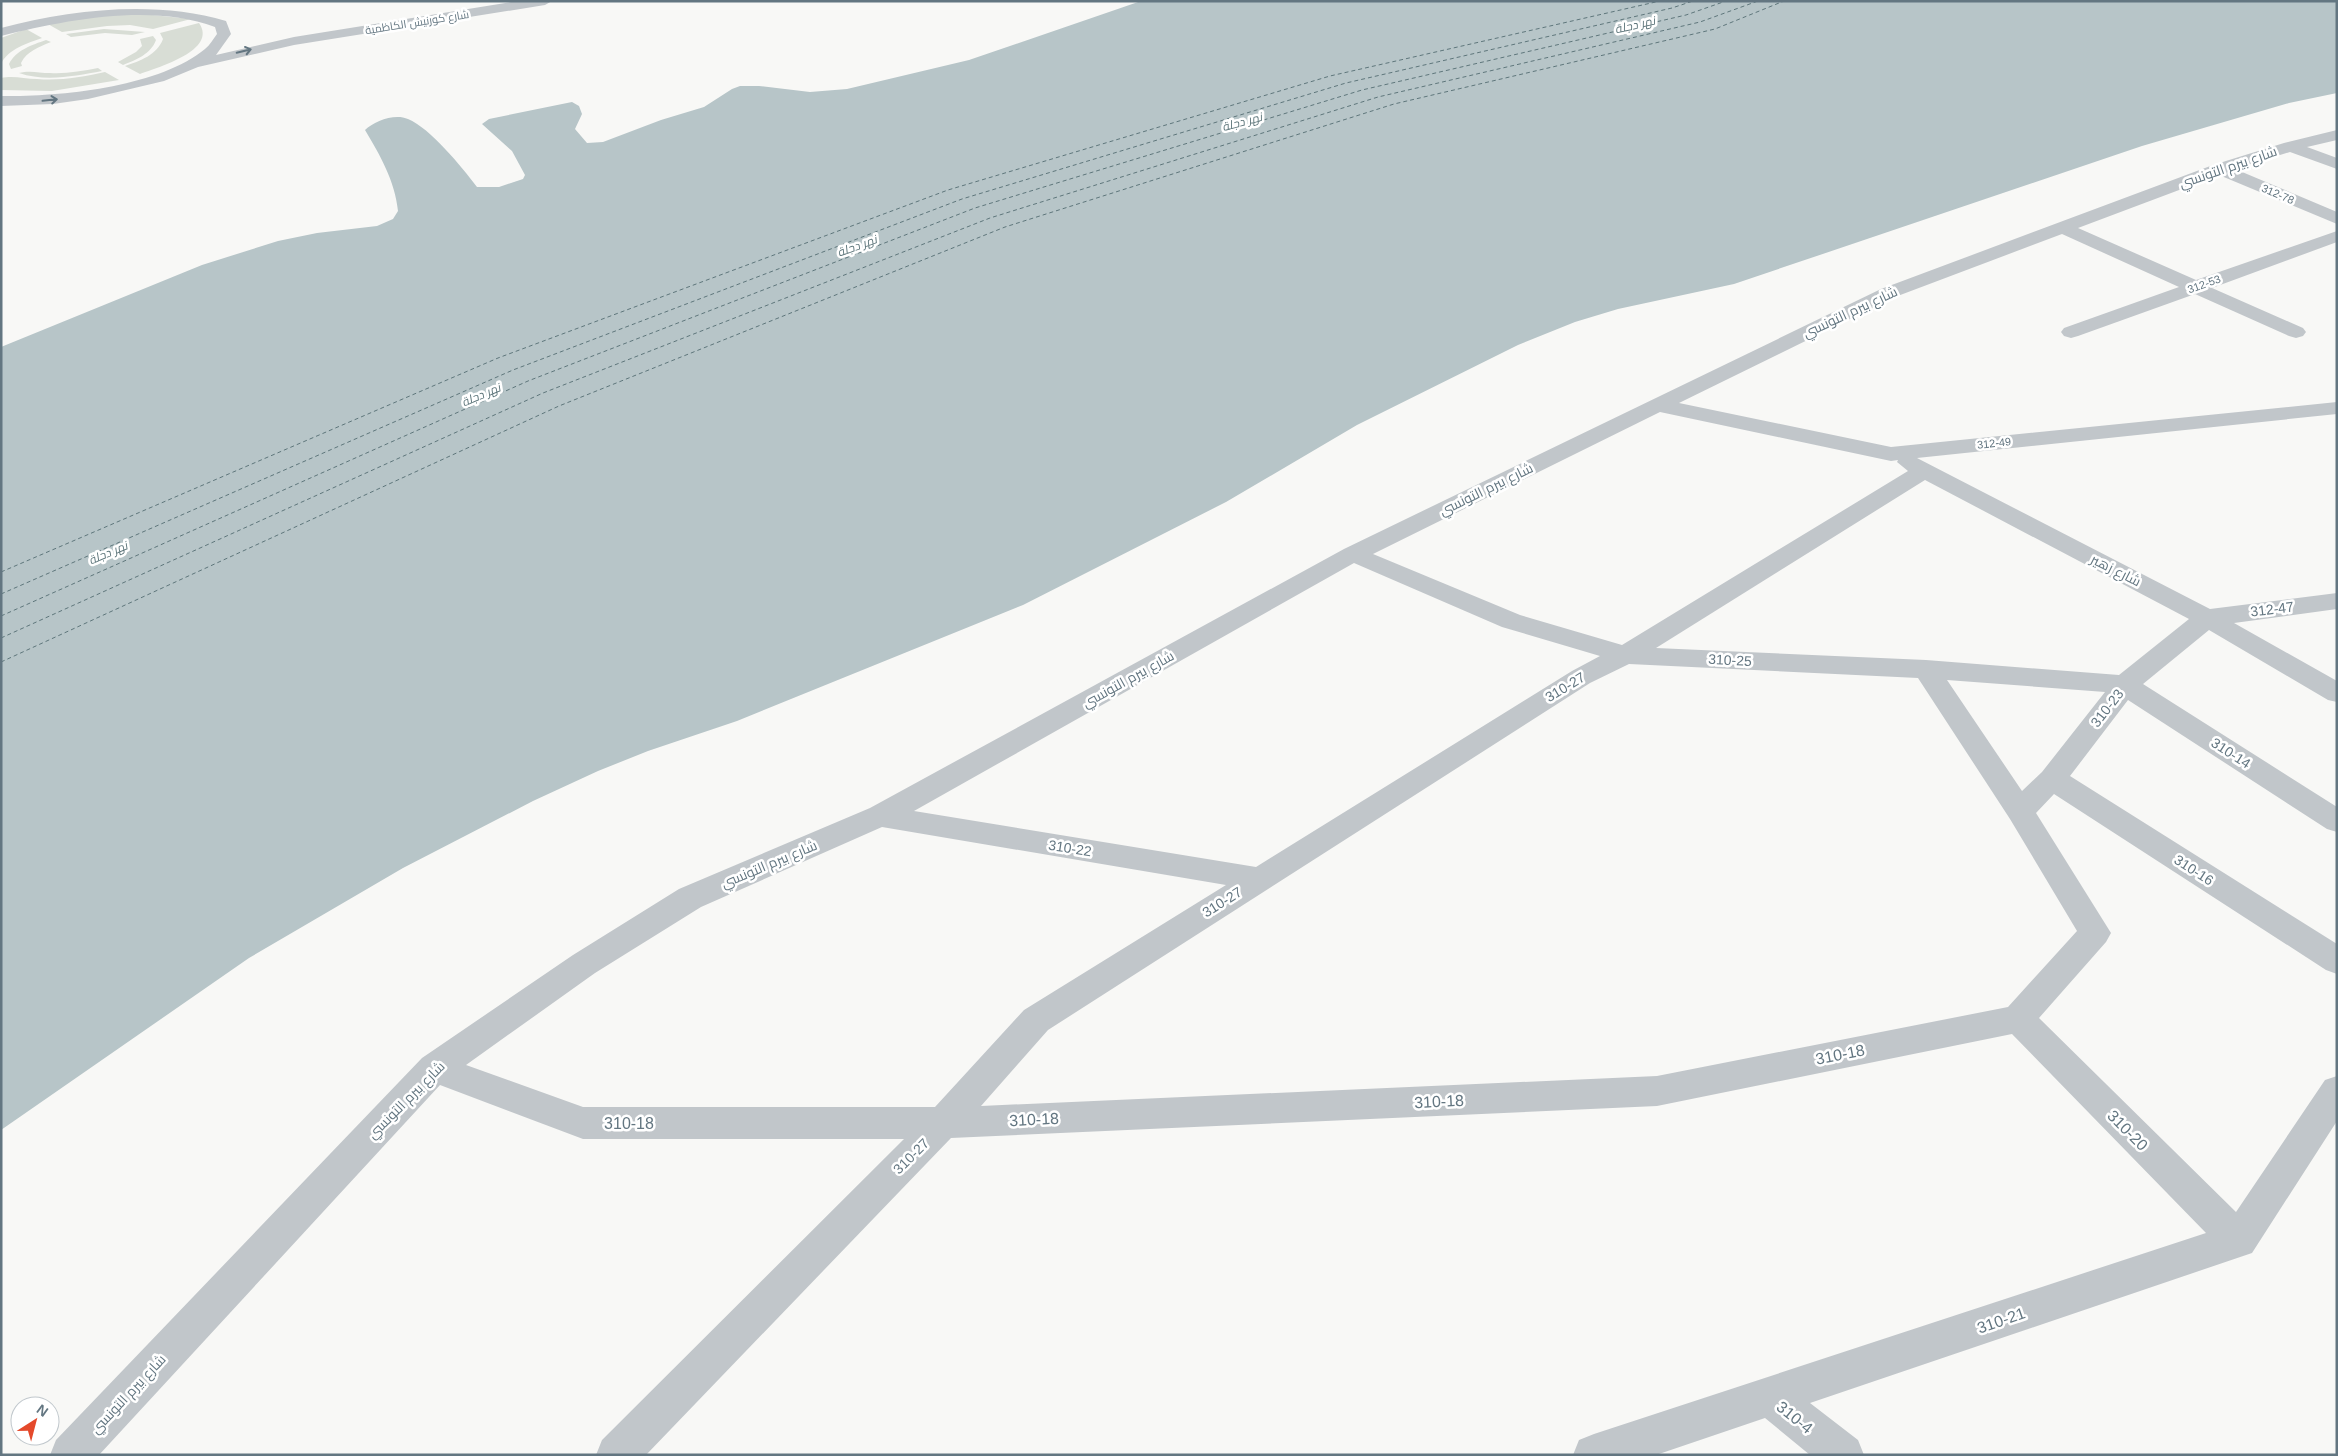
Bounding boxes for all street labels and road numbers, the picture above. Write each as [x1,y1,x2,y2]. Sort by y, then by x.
street label: شارع كورنيش الكاظمية [364,8,470,38]
street label: شارع بيرم التونسي [2177,143,2280,194]
street label: 312-78 [2260,182,2296,206]
street label: 312-53 [2186,273,2222,295]
street label: شارع بيرم التونسي [1800,283,1901,344]
street label: 312-49 [1976,435,2012,451]
street label: شارع بيرم التونسي [1437,459,1537,521]
street label: شارع زهير [2087,550,2144,590]
street label: 312-47 [2249,598,2295,620]
street label: شارع بيرم التونسي [1079,647,1178,713]
street label: 310-25 [1708,651,1752,669]
street label: 310-27 [1542,669,1588,705]
street label: 310-23 [2087,686,2127,730]
street label: 310-14 [2208,734,2254,772]
street label: شارع بيرم التونسي [719,837,820,894]
street label: 310-22 [1047,837,1093,859]
street label: 310-16 [2171,851,2217,889]
street label: 310-27 [1199,884,1245,920]
street label: 310-18 [1814,1041,1866,1068]
street label: شارع بيرم التونسي [364,1058,450,1144]
street label: 310-18 [1414,1092,1464,1111]
street label: 310-20 [2104,1107,2151,1154]
street label: 310-18 [1009,1110,1059,1129]
street label: 310-18 [604,1115,654,1132]
street label: 310-27 [890,1135,932,1177]
street label: 310-21 [1975,1304,2028,1337]
street label: شارع بيرم التونسي [87,1351,171,1439]
street label: 310-4 [1773,1398,1816,1437]

